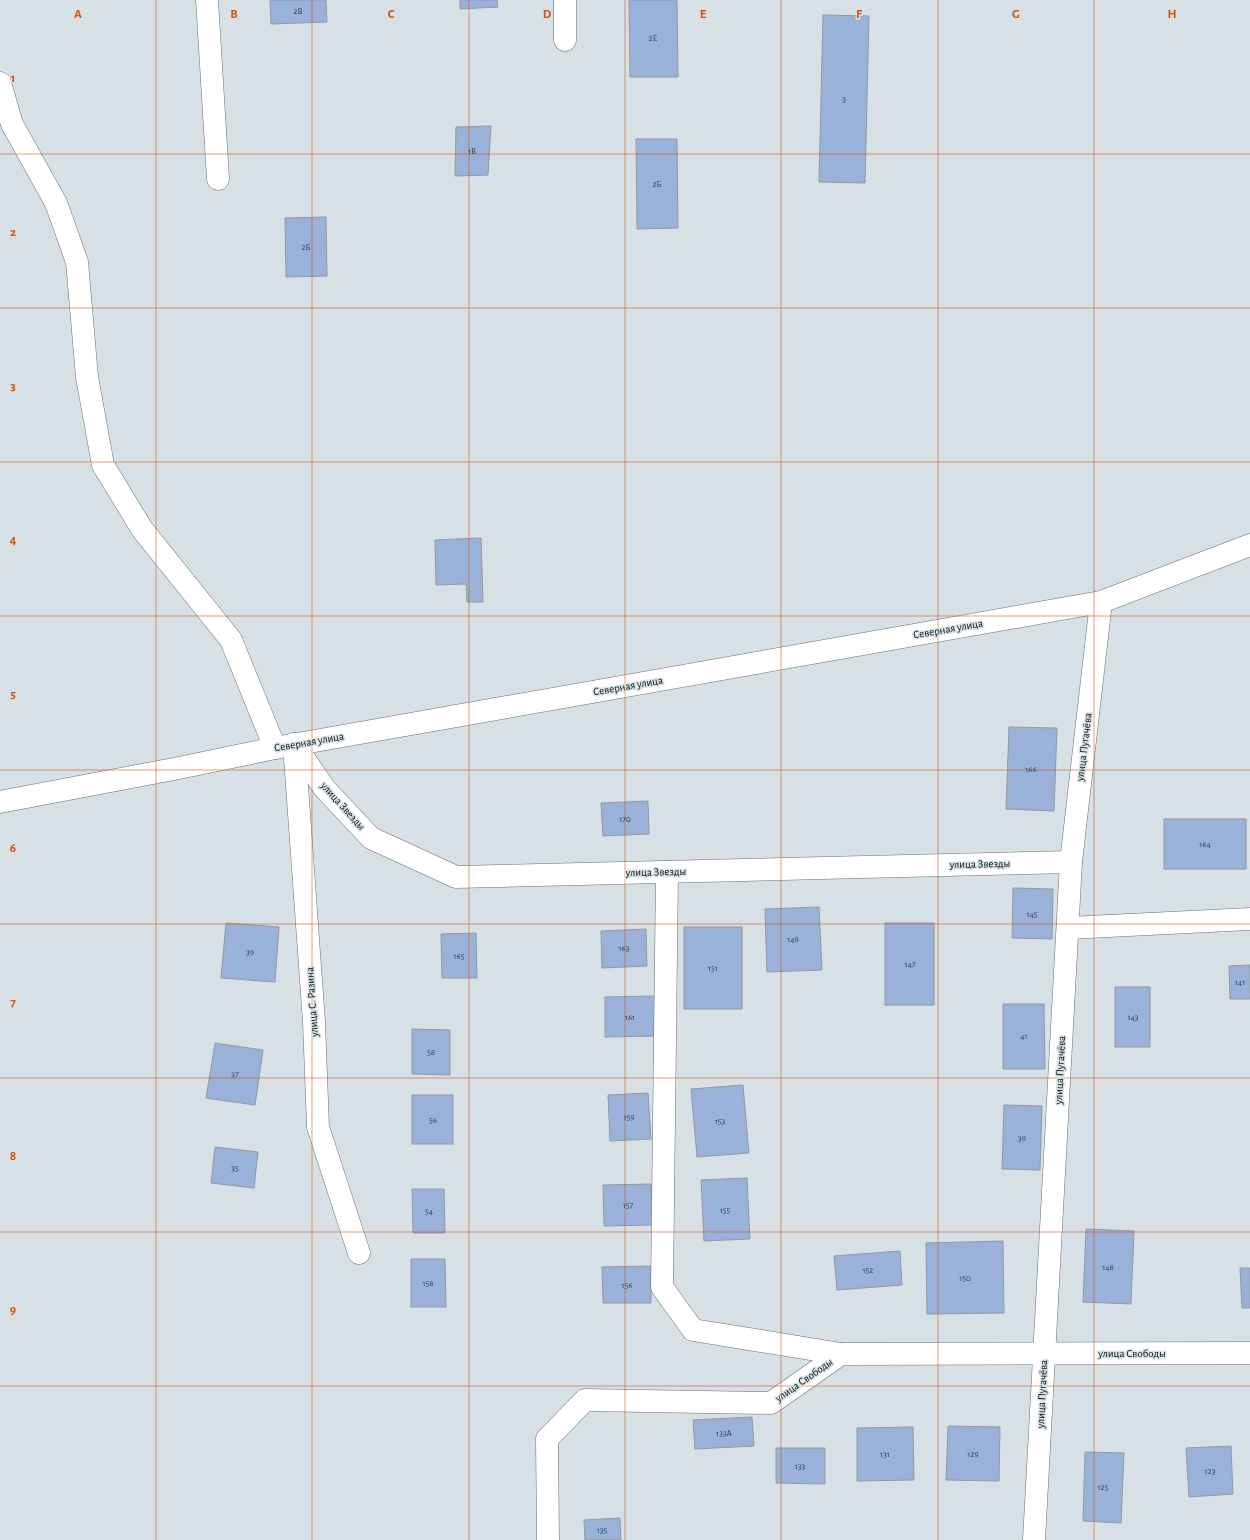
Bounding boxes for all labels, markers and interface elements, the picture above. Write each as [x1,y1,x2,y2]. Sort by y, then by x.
house number: 2В [293,7,303,16]
text: A [74,8,82,21]
text: B [230,8,238,21]
text: C [388,8,395,21]
text: D [543,8,552,21]
text: E [700,8,707,21]
text: F [856,8,863,21]
text: G [1012,8,1020,21]
text: H [1167,8,1177,21]
house number: 2Е [649,34,658,43]
text: 1 [11,72,15,85]
house number: 3 [842,95,846,104]
house number: 1В [468,147,476,156]
house number: 2Б [652,180,662,189]
text: 2 [10,226,16,239]
house number: 2Б [301,243,311,252]
text: 3 [10,380,16,393]
text: 4 [10,534,17,547]
street label: Северная улица [912,617,984,641]
street label: Северная улица [592,674,664,698]
text: 5 [10,688,16,701]
street label: улица Пугачёва [1074,712,1094,783]
street label: Северная улица [273,730,345,754]
house number: 166 [1025,765,1037,774]
street label: улица Звезды [318,779,367,832]
house number: 170 [619,815,631,824]
house number: 164 [1199,840,1211,849]
text: 6 [10,842,16,855]
street label: улица Звезды [949,858,1010,870]
street label: улица Звезды [625,866,686,878]
house number: 145 [1026,910,1038,919]
house number: 149 [787,935,799,944]
house number: 163 [618,944,630,953]
house number: 39 [246,948,254,957]
house number: 165 [453,952,465,961]
house number: 147 [904,960,916,969]
house number: 151 [708,964,718,973]
street label: улица С. Разина [304,967,320,1038]
house number: 141 [1235,978,1245,987]
text: 7 [10,996,16,1009]
house number: 161 [625,1013,635,1022]
house number: 143 [1127,1013,1139,1022]
house number: 41 [1020,1032,1028,1041]
street label: улица Пугачёва [1053,1035,1067,1106]
house number: 58 [427,1048,435,1057]
house number: 37 [231,1070,239,1079]
house number: 159 [623,1113,635,1122]
house number: 56 [429,1116,437,1125]
house number: 153 [715,1117,726,1126]
house number: 39 [1018,1134,1026,1143]
text: 8 [10,1150,16,1163]
house number: 35 [231,1164,239,1173]
house number: 157 [623,1201,634,1210]
house number: 155 [720,1206,731,1215]
house number: 54 [425,1207,434,1216]
house number: 148 [1102,1263,1114,1272]
house number: 152 [863,1266,873,1275]
house number: 150 [959,1274,971,1283]
house number: 158 [422,1279,434,1288]
house number: 156 [621,1281,633,1290]
text: 9 [10,1304,16,1317]
street label: улица Свободы [1097,1348,1166,1359]
street label: улица Свободы [772,1356,835,1404]
street label: улица Пугачёва [1035,1359,1049,1430]
house number: 133А [716,1429,733,1438]
house number: 131 [880,1450,890,1459]
house number: 129 [967,1450,979,1459]
house number: 133 [795,1462,806,1471]
house number: 123 [1205,1467,1216,1476]
house number: 125 [1098,1483,1109,1492]
house number: 135 [597,1526,608,1535]

